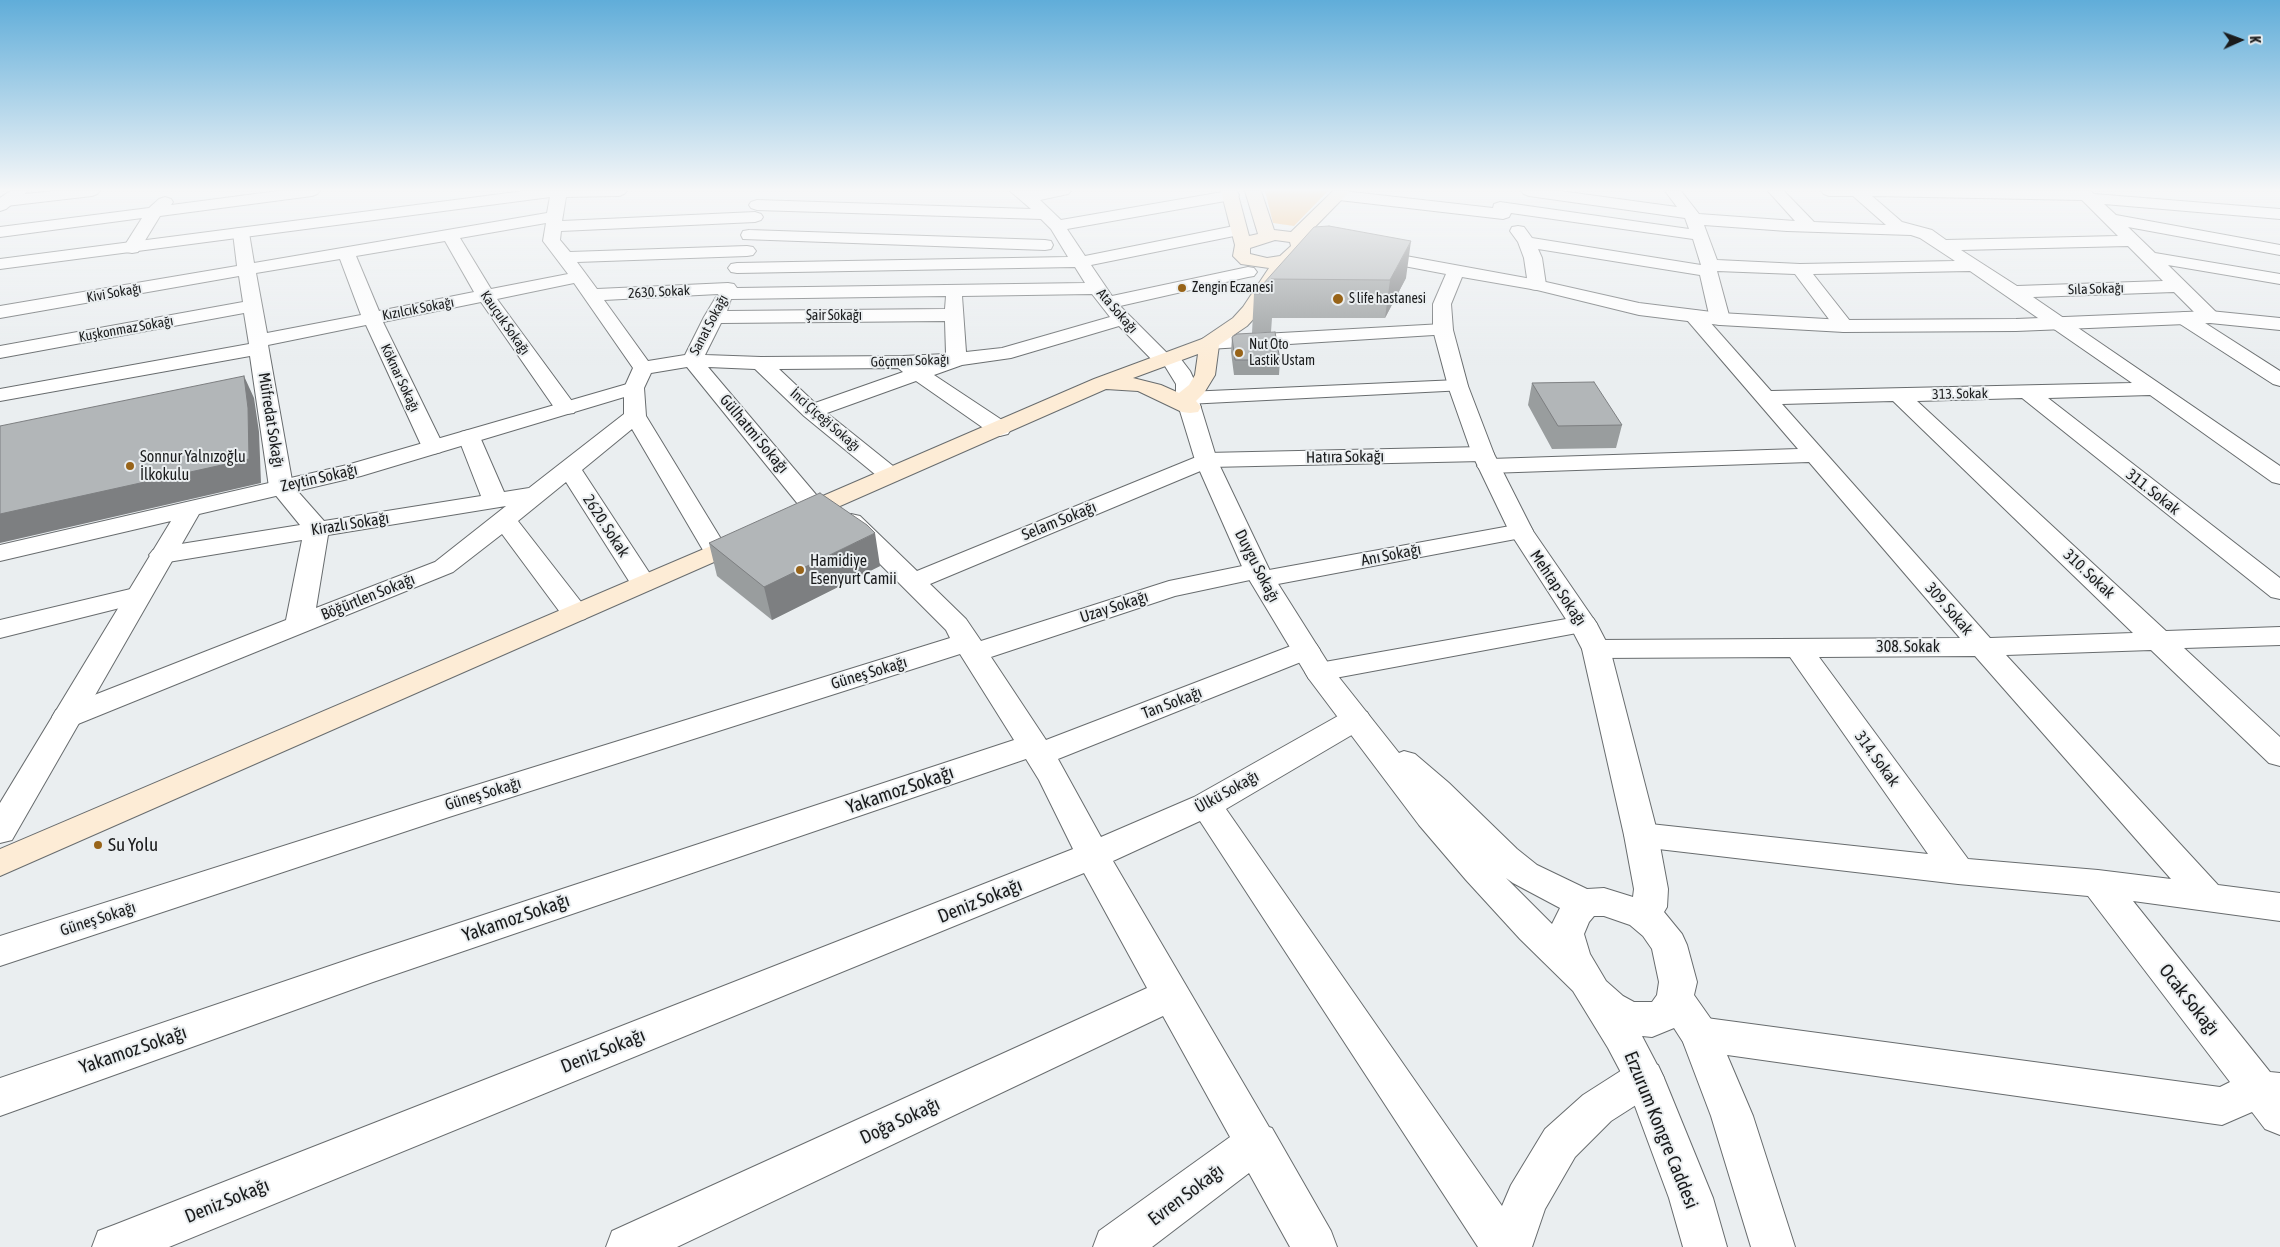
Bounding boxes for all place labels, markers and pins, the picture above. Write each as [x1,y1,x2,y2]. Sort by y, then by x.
place label: Zengin Eczanesi [1192,280,1273,296]
marker: Zengin Eczanesi [1176,282,1188,294]
place label: S life hastanesi [1349,291,1426,307]
marker: S life hastanesi [1331,292,1345,306]
place label: Nut Oto Lastik Ustam [1249,337,1315,370]
marker: Nut Oto Lastik Ustam [1233,347,1245,359]
place label: Sonnur Yalnızoğlu İlkokulu [140,447,246,485]
marker: Sonnur Yalnızoğlu İlkokulu [124,460,136,472]
place label: Hamidiye Esenyurt Camii [810,551,897,589]
marker: Hamidiye Esenyurt Camii [794,564,806,576]
place label: Su Yolu [108,834,158,856]
marker: Su Yolu [92,839,104,851]

